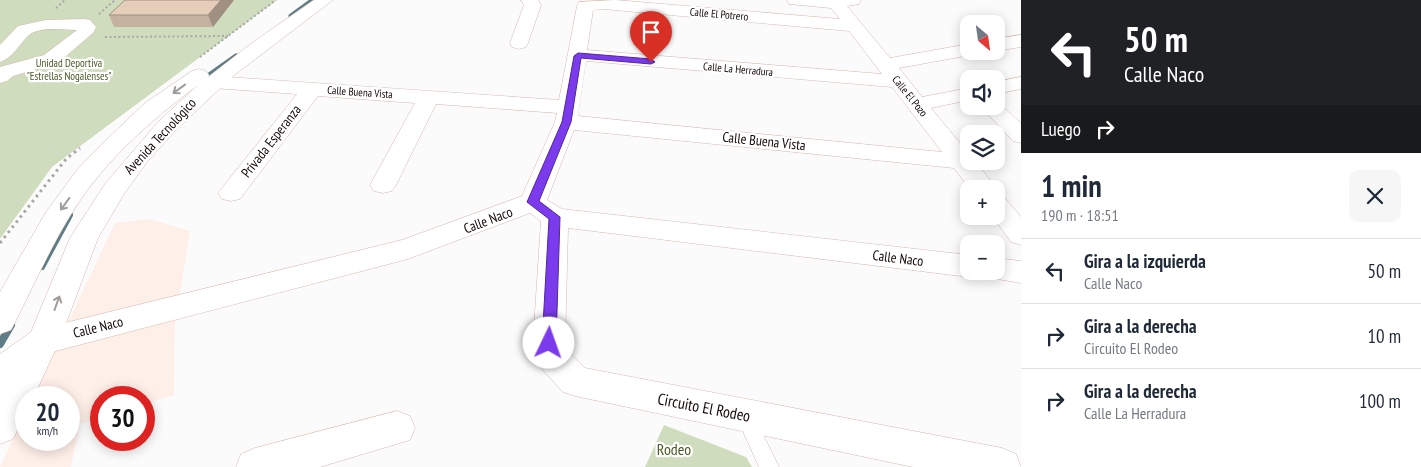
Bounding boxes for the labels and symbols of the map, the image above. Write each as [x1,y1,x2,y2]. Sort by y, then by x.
street label: Calle El Potrero [689,4,749,24]
pin [630,11,672,62]
north arrow [960,15,1005,60]
park label: Unidad Deportiva "Estrellas Nogalenses" [27,56,111,83]
street label: Calle La Herradura [702,59,774,79]
street label: Calle El Pozo [889,73,931,120]
street label: Calle Buena Vista [327,83,393,101]
one-way arrow [172,84,186,94]
street label: Avenida Tecnológico [120,94,200,178]
street label: Privada Esperanza [237,101,305,181]
street label: Calle Buena Vista [721,128,807,154]
one-way arrow [60,197,71,210]
street label: Calle Naco [461,202,515,238]
street label: Calle Naco [872,246,924,270]
one-way arrow [53,296,62,312]
street label: Calle Naco [71,312,125,342]
position arrow [522,316,574,368]
speed limit sign: 30 [90,386,155,451]
street label: Circuito El Rodeo [656,388,752,426]
park label: Rodeo [657,439,691,459]

